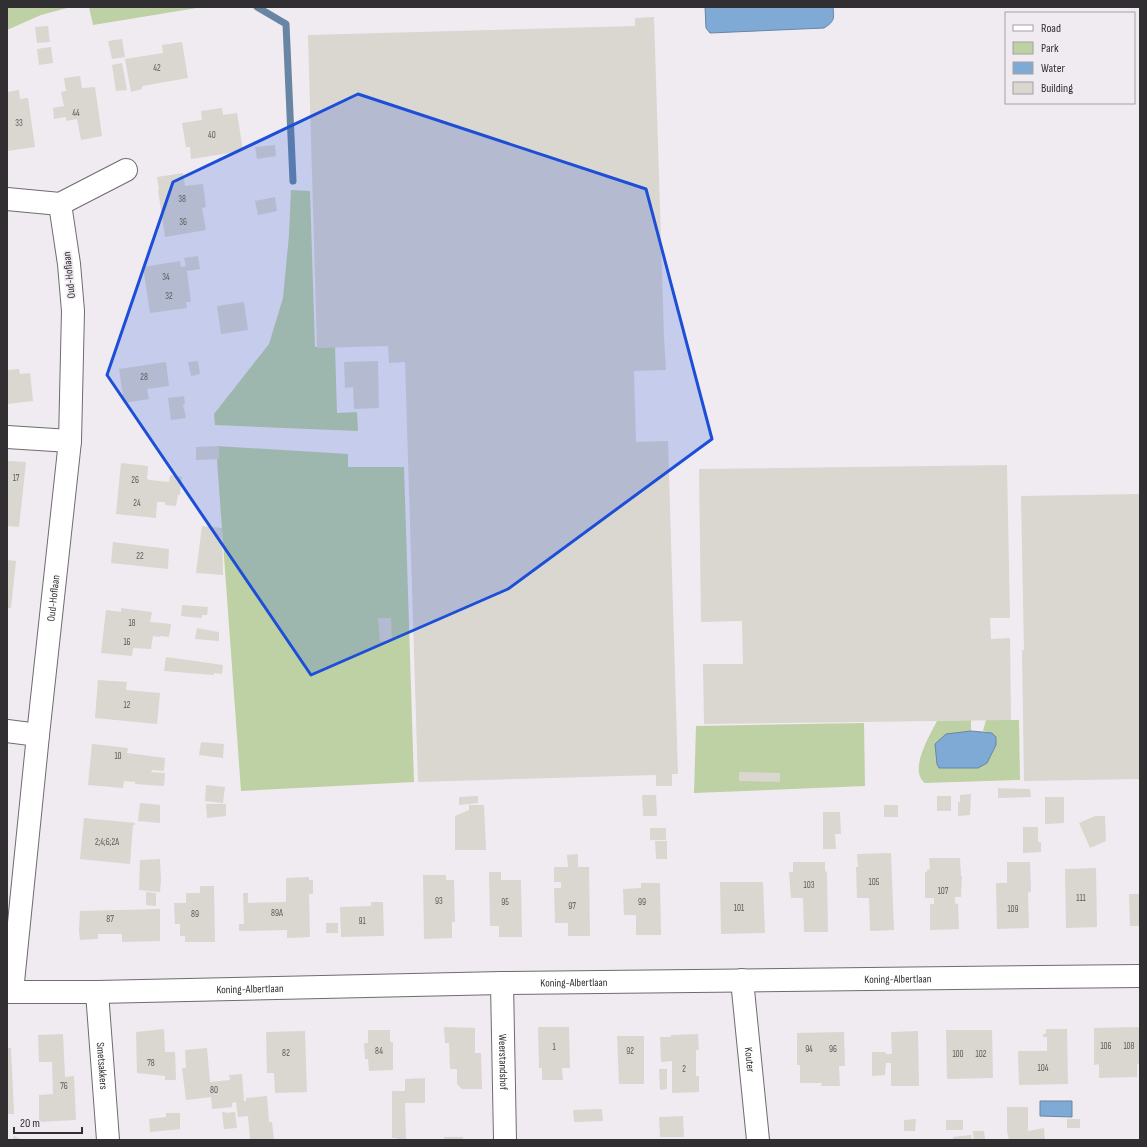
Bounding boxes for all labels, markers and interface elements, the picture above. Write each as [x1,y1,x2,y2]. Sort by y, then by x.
legend [1005,12,1135,104]
text: Road [1041,21,1061,36]
text: Park [1041,41,1059,56]
text: Water [1041,61,1065,76]
house number: 42 [153,63,161,74]
text: Building [1041,81,1073,96]
house number: 44 [72,108,80,119]
house number: 33 [15,118,23,129]
house number: 40 [208,130,216,141]
house number: 38 [178,194,186,205]
house number: 36 [179,217,187,228]
street label: Oud-Hoflaan [60,251,78,299]
house number: 34 [162,272,170,283]
house number: 32 [165,291,173,302]
house number: 28 [140,372,148,383]
house number: 17 [13,473,20,484]
house number: 26 [131,475,139,486]
house number: 24 [133,498,141,509]
house number: 22 [136,551,144,562]
street label: Oud-Hoflaan [44,574,62,622]
house number: 18 [128,618,136,629]
house number: 16 [123,637,131,648]
house number: 12 [124,700,131,711]
house number: 10 [114,751,122,762]
house number: 2;4;6;2A [95,837,119,848]
house number: 105 [869,877,880,888]
house number: 103 [804,880,815,891]
house number: 107 [938,886,949,897]
house number: 111 [1076,893,1087,904]
house number: 93 [435,896,443,907]
house number: 95 [501,897,509,908]
house number: 99 [638,897,646,908]
house number: 97 [568,901,576,912]
house number: 101 [734,903,745,914]
house number: 109 [1007,904,1019,915]
house number: 89A [271,908,283,919]
house number: 89 [191,909,199,920]
house number: 87 [106,914,114,925]
house number: 91 [358,916,366,927]
street label: Koning-Albertlaan [864,972,932,986]
street label: Koning-Albertlaan [540,975,608,989]
street label: Koning-Albertlaan [216,981,284,996]
street label: Weerstandshof [496,1034,511,1091]
house number: 106 [1100,1041,1112,1052]
house number: 108 [1123,1041,1135,1052]
street label: Smetsakkers [94,1042,111,1090]
house number: 1 [552,1042,556,1053]
house number: 94 [805,1044,813,1055]
house number: 96 [829,1044,837,1055]
house number: 84 [375,1046,383,1057]
house number: 92 [626,1046,634,1057]
street label: Kouter [742,1047,758,1073]
house number: 82 [282,1048,290,1059]
house number: 100 [952,1049,964,1060]
house number: 102 [976,1049,987,1060]
house number: 78 [147,1058,155,1069]
house number: 104 [1038,1063,1049,1074]
house number: 2 [682,1064,686,1075]
house number: 76 [60,1081,68,1092]
house number: 80 [210,1085,218,1096]
scale bar [14,1109,82,1135]
text: 20 m [20,1116,40,1131]

